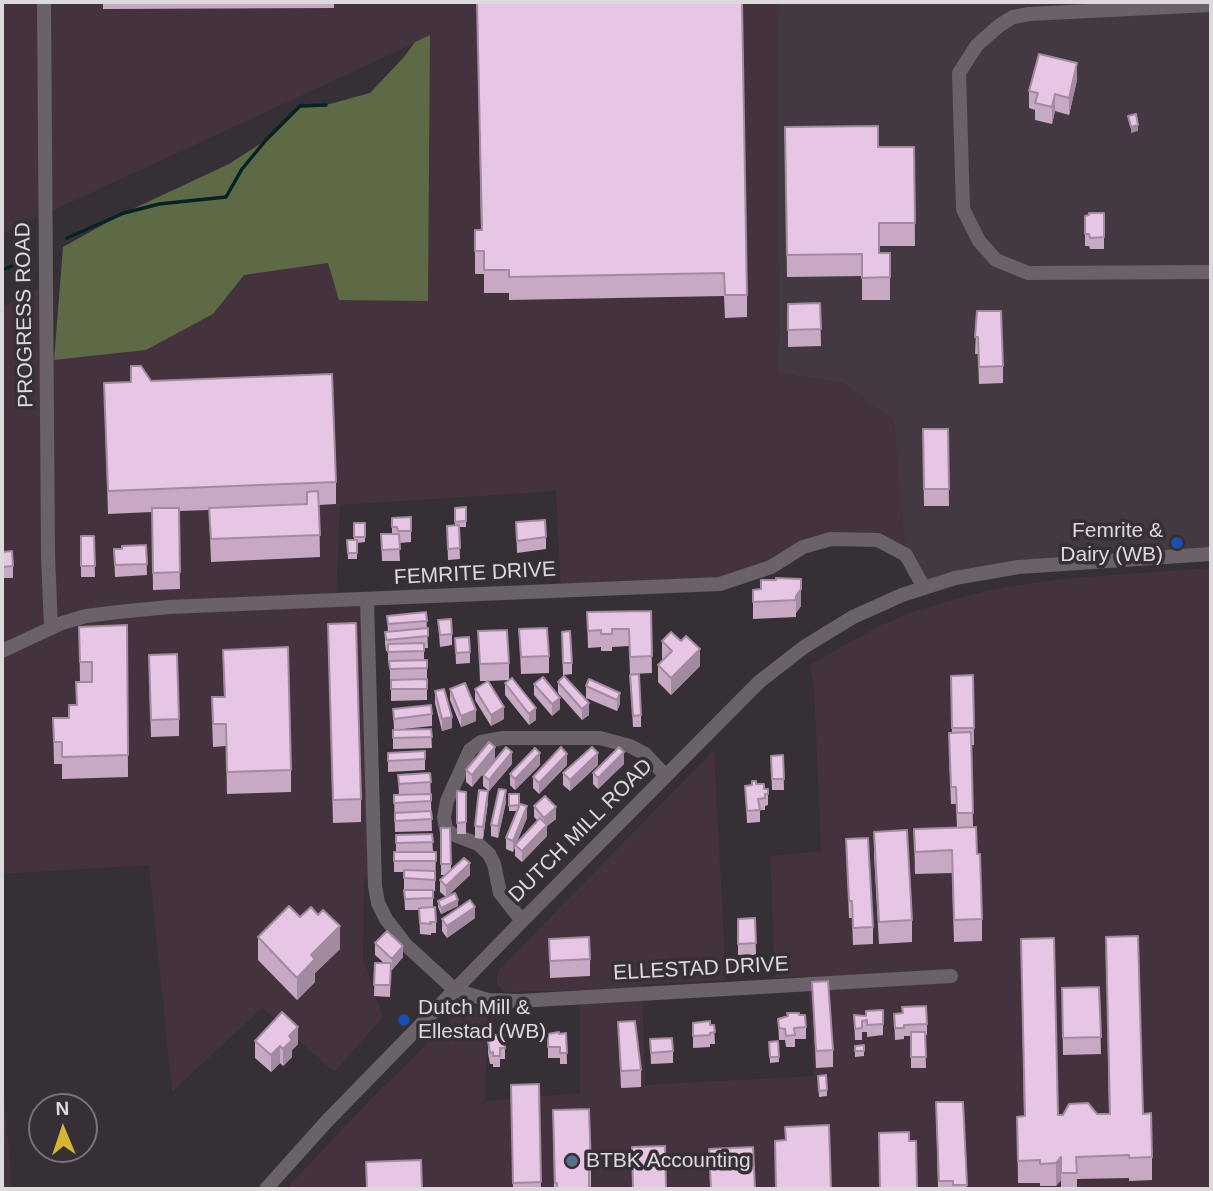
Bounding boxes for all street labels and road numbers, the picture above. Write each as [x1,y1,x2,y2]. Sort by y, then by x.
street label: PROGRESS ROAD [11,222,39,408]
street label: FEMRITE DRIVE [393,557,557,591]
street label: DUTCH MILL ROAD [504,754,658,908]
street label: ELLESTAD DRIVE [613,952,789,986]

